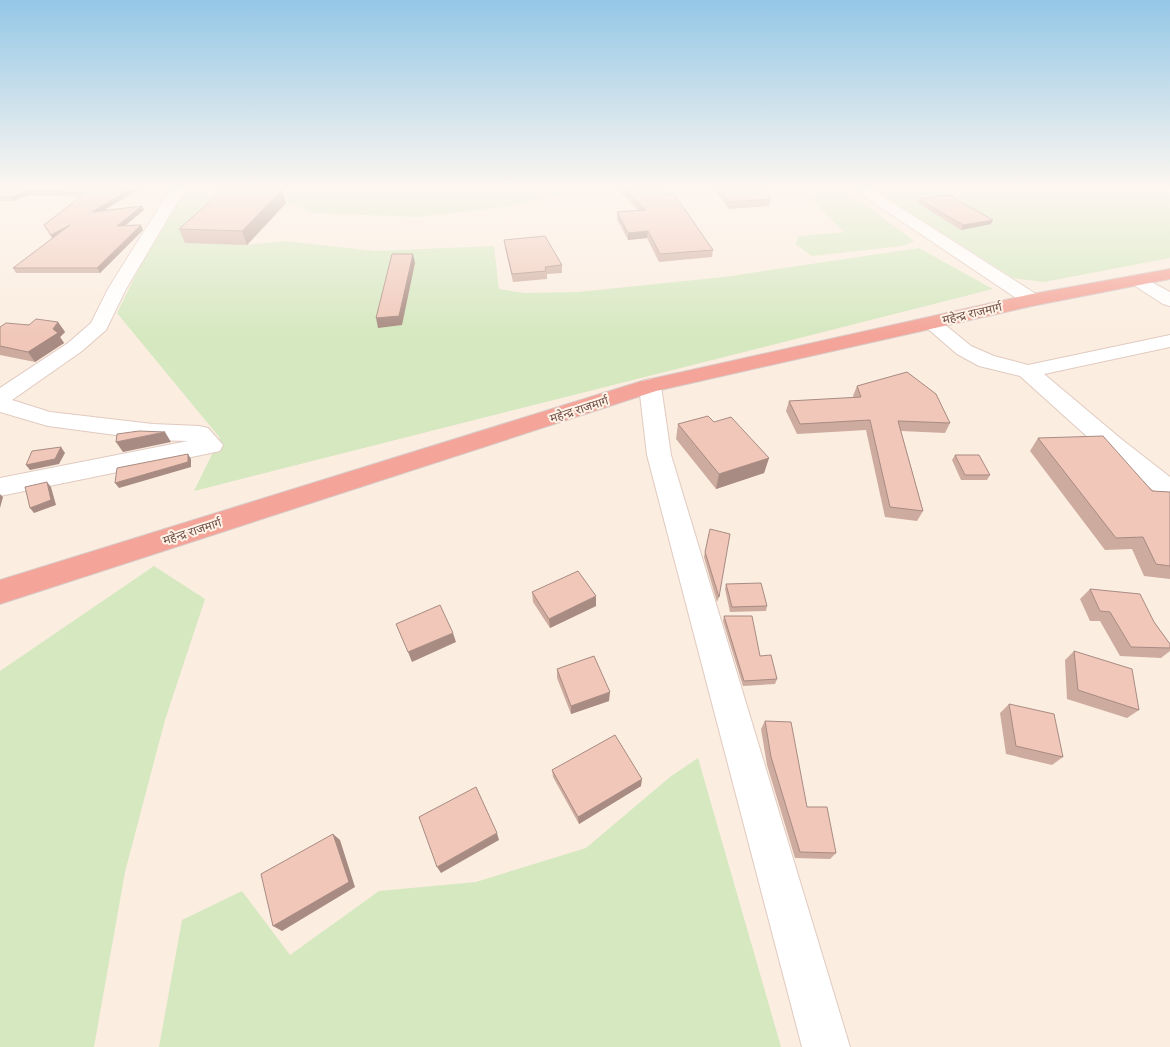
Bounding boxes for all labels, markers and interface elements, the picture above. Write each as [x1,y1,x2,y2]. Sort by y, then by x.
street label: महेन्द्र राजमार्ग [941,299,1004,327]
street label: महेन्द्र राजमार्ग [548,392,611,426]
street label: महेन्द्र राजमार्ग [161,514,224,548]

